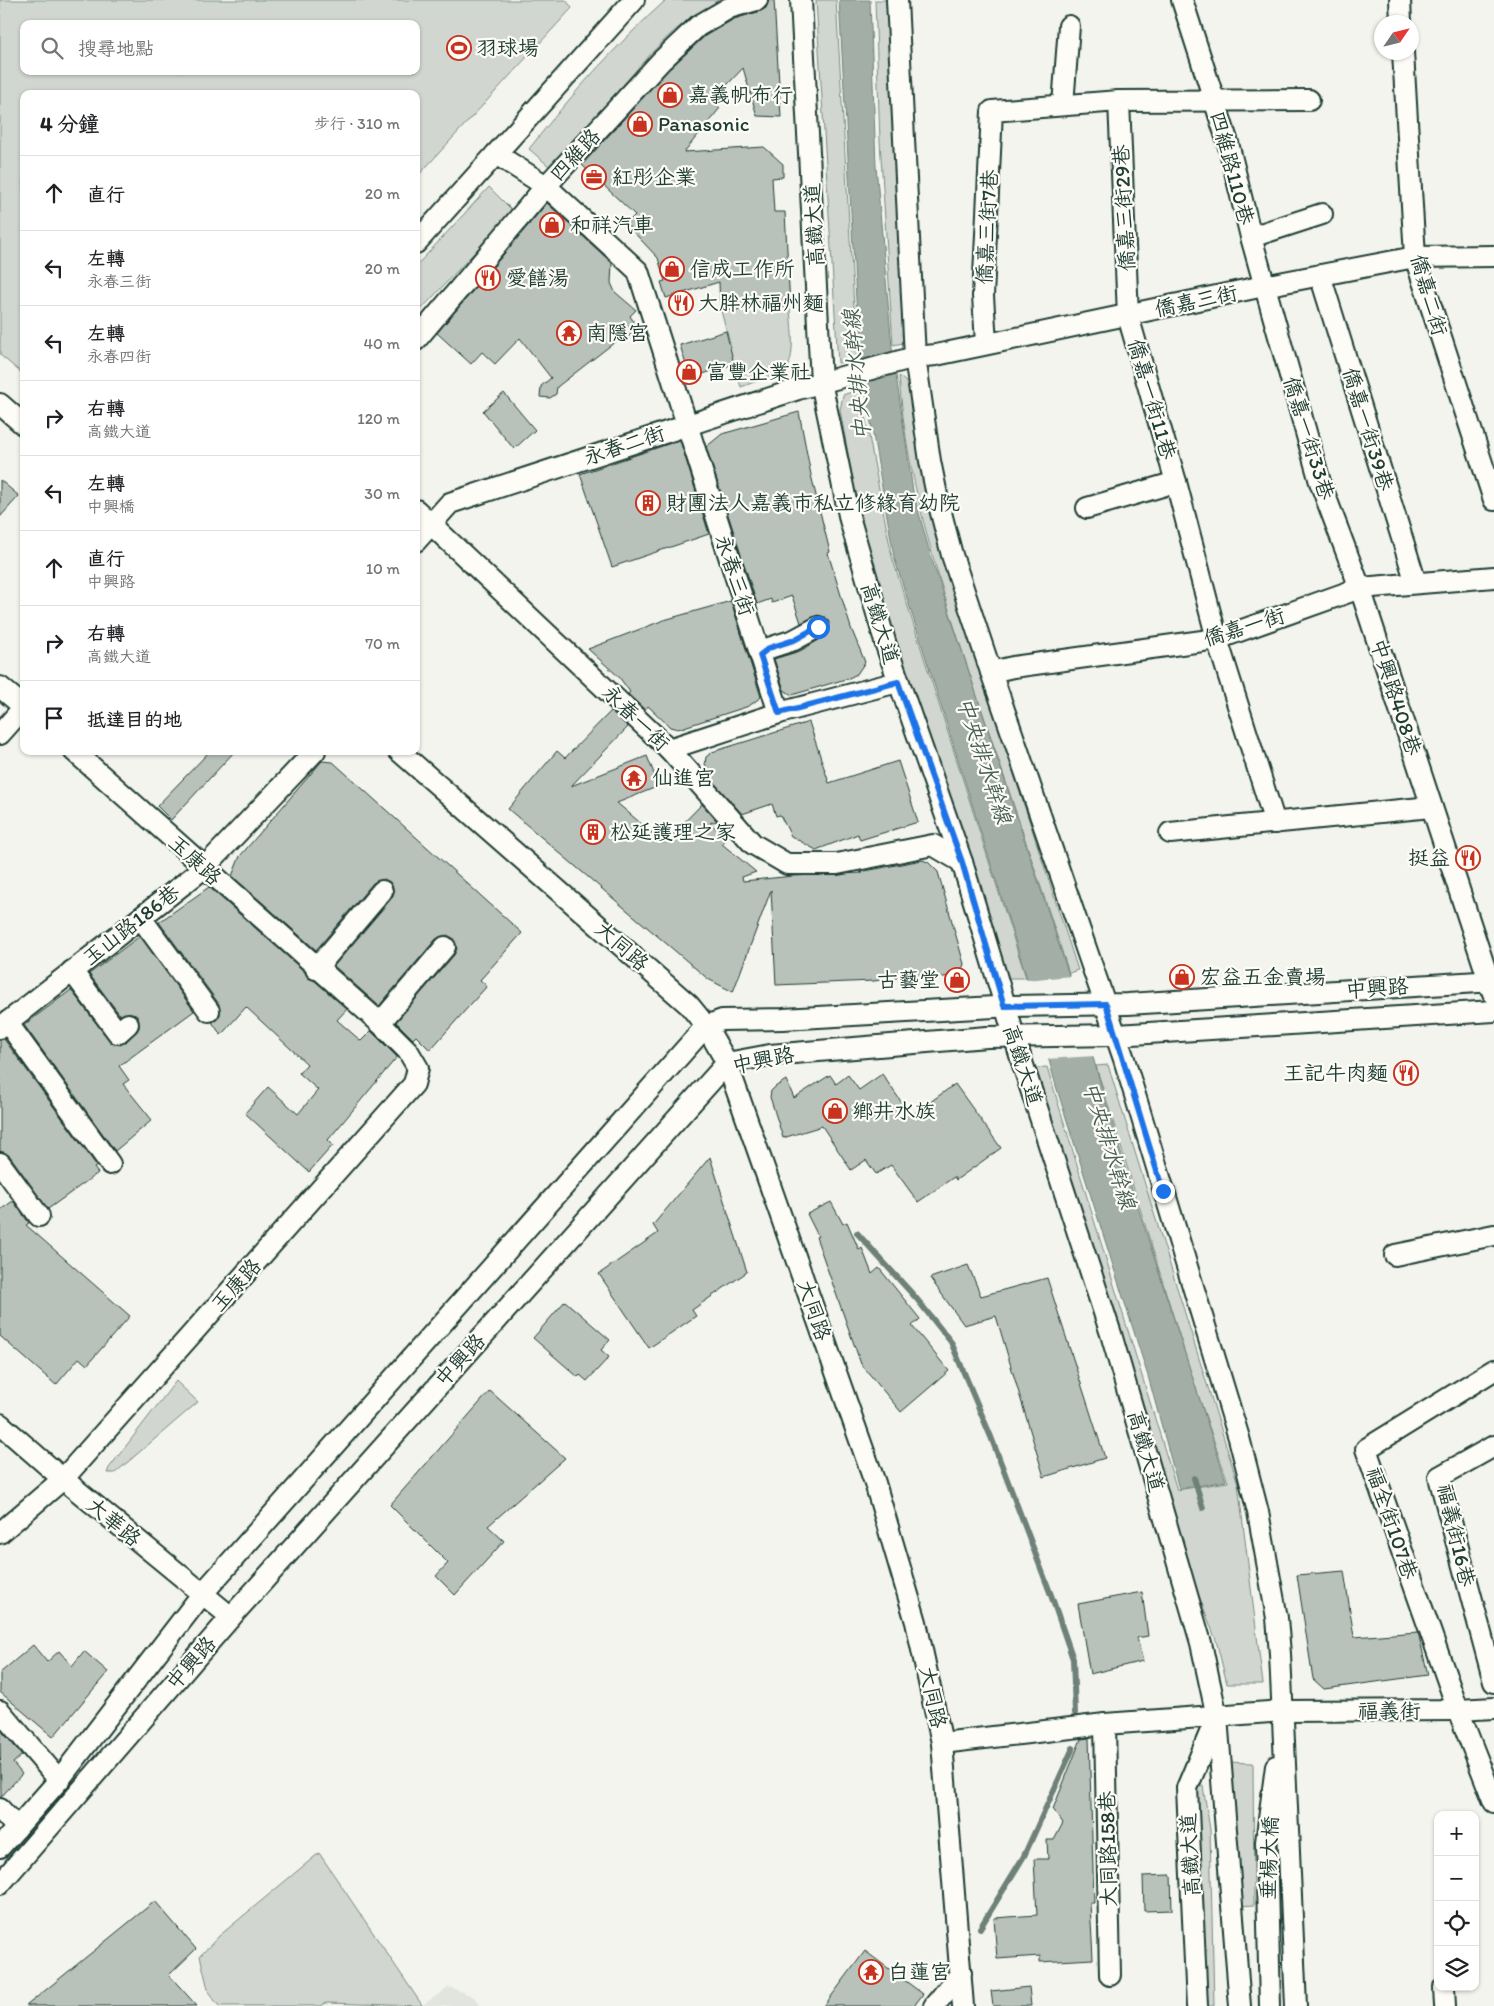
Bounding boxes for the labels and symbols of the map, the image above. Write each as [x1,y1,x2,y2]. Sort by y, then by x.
north arrow [1374,15,1419,60]
sports icon: 羽球場 [446,35,472,61]
place label: 羽球場 [476,35,539,60]
shop icon: 嘉義帆布行 [657,82,683,108]
place label: 嘉義帆布行 [688,82,793,107]
street label: 四維路110巷 [1205,108,1260,227]
shop icon: Panasonic [627,111,653,137]
place label: Panasonic [658,111,750,136]
street label: 四維路 [544,123,605,186]
street label: 僑嘉三街29巷 [1108,144,1139,272]
office icon: 紅彤企業 [581,164,607,190]
place label: 紅彤企業 [612,164,696,189]
street label: 僑嘉三街7巷 [971,169,1002,285]
street label: 高鐵大道 [799,182,828,268]
shop icon: 和祥汽車 [539,212,565,238]
place label: 和祥汽車 [570,212,654,237]
street label: 僑嘉二街 [1406,251,1453,339]
shop icon: 信成工作所 [659,256,685,282]
place label: 信成工作所 [690,256,795,281]
restaurant icon: 愛饍湯 [475,265,501,291]
place label: 愛饍湯 [506,265,569,290]
street label: 僑嘉三街 [1152,280,1240,321]
restaurant icon: 大胖林福州麵 [668,290,694,316]
place label: 大胖林福州麵 [698,290,824,315]
water label: 中央排水幹線 [837,307,876,442]
temple icon: 南隱宮 [556,320,582,346]
place label: 南隱宮 [586,320,649,345]
street label: 僑嘉一街11巷 [1123,336,1182,462]
shop icon: 富豐企業社 [676,359,702,385]
place label: 富豐企業社 [706,359,811,384]
street label: 僑嘉一街39巷 [1338,364,1399,493]
street label: 僑嘉一街33巷 [1279,373,1340,503]
street label: 永春二街 [580,420,668,469]
building icon: 財團法人嘉義市私立修緣育幼院 [635,490,661,516]
place label: 財團法人嘉義市私立修緣育幼院 [666,490,960,515]
street label: 永春三街 [711,531,760,619]
street label: 高鐵大道 [856,579,905,667]
street label: 僑嘉一街 [1200,602,1288,651]
route start [807,616,830,639]
street label: 中興路408巷 [1366,635,1427,758]
street label: 永春一街 [597,679,675,756]
water label: 中央排水幹線 [951,693,1018,828]
temple icon: 仙進宮 [621,765,647,791]
place label: 仙進宮 [652,765,715,790]
building icon: 松延護理之家 [580,819,606,845]
place label: 松延護理之家 [610,819,736,844]
street label: 玉康路 [164,829,227,890]
place label: 挺益 [1408,845,1450,870]
restaurant icon: 挺益 [1455,845,1481,871]
street label: 玉山路186巷 [77,879,184,970]
street label: 大同路 [590,916,654,976]
shop icon: 宏益五金賣場 [1169,964,1195,990]
place label: 宏益五金賣場 [1200,964,1326,989]
place label: 古藝堂 [877,967,940,992]
shop icon: 古藝堂 [944,967,970,993]
street label: 中興路 [1345,973,1409,1002]
street label: 高鐵大道 [999,1021,1048,1109]
street label: 中興路 [730,1041,796,1078]
place label: 王記牛肉麵 [1283,1060,1388,1085]
restaurant icon: 王記牛肉麵 [1393,1060,1419,1086]
water label: 中央排水幹線 [1077,1078,1142,1213]
shop icon: 鄉井水族 [822,1098,848,1124]
place label: 鄉井水族 [852,1098,936,1123]
route end [1152,1180,1175,1203]
street label: 玉康路 [205,1253,266,1316]
street label: 大同路 [792,1276,837,1344]
street label: 中興路 [429,1328,490,1391]
street label: 高鐵大道 [1123,1407,1170,1495]
street label: 福全街107巷 [1362,1463,1423,1582]
street label: 福義街16巷 [1433,1481,1480,1589]
street label: 大華路 [82,1492,146,1551]
street label: 中興路 [161,1631,221,1695]
street label: 大同路 [915,1663,952,1730]
street label: 福義街 [1358,1698,1421,1723]
street label: 大同路158巷 [1094,1791,1121,1907]
street label: 高鐵大道 [1175,1812,1204,1898]
street label: 垂楊大橋 [1255,1816,1282,1900]
temple icon: 白蓮宮 [858,1959,884,1985]
place label: 白蓮宮 [888,1959,951,1984]

